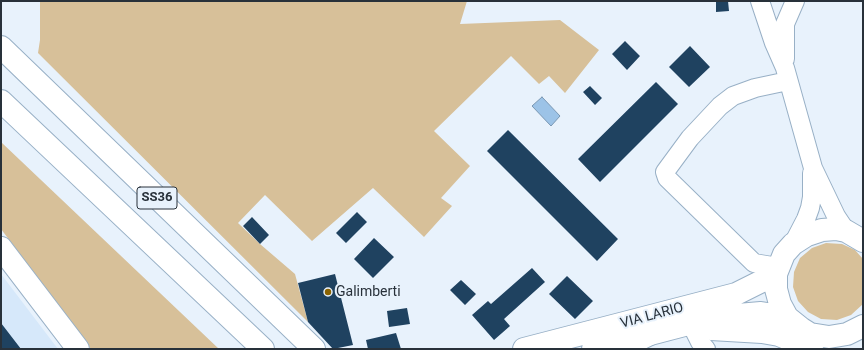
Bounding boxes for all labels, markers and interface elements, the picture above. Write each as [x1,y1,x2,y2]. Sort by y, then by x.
road number: SS36 [137,187,177,209]
place label: Galimberti [336,284,401,300]
marker: Galimberti [323,287,333,297]
street label: VIA LARIO [619,300,685,332]

